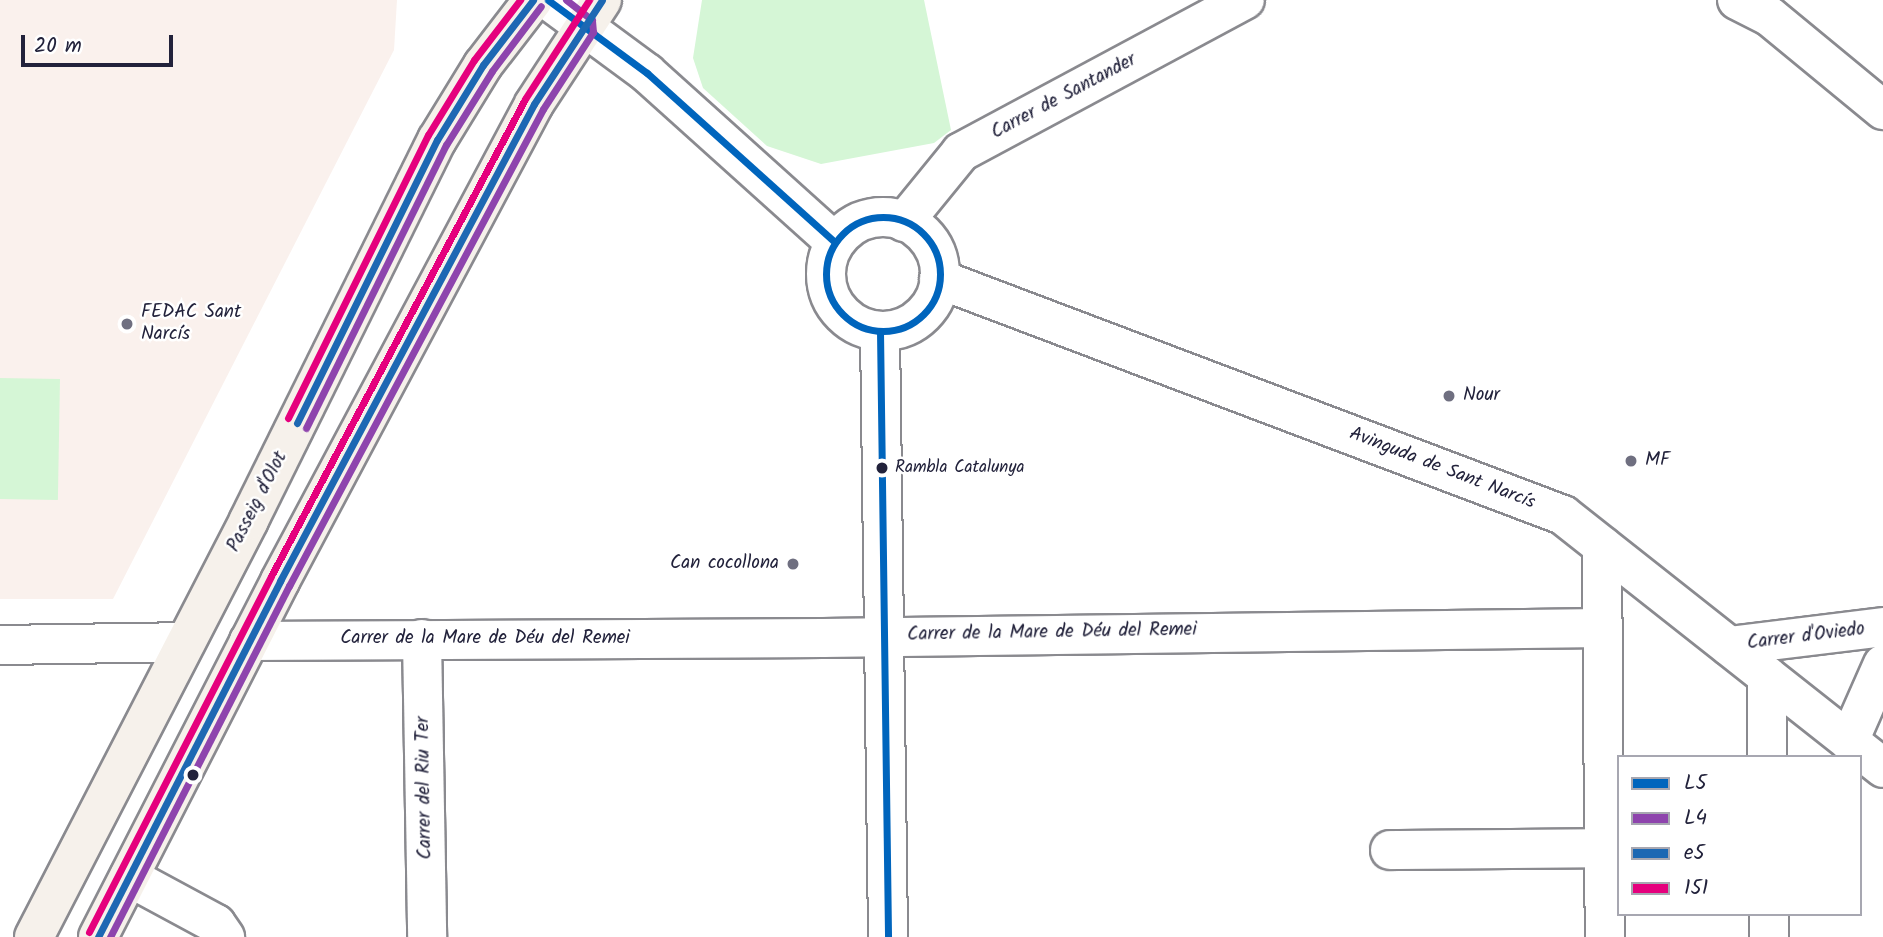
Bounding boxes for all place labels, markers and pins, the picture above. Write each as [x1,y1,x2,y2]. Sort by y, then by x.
place label: FEDAC Sant Narcís [141,302,241,346]
marker: FEDAC Sant Narcís [119,316,135,332]
place label: Nour [1463,385,1500,407]
marker: Nour [1441,388,1457,404]
place label: MF [1645,450,1670,472]
marker: MF [1623,453,1639,469]
place label: Rambla Catalunya [895,458,1024,478]
marker: Rambla Catalunya [875,461,889,475]
place label: Can cocollona [670,553,779,575]
marker: Can cocollona [785,556,801,572]
unlabelled marker [186,768,200,782]

